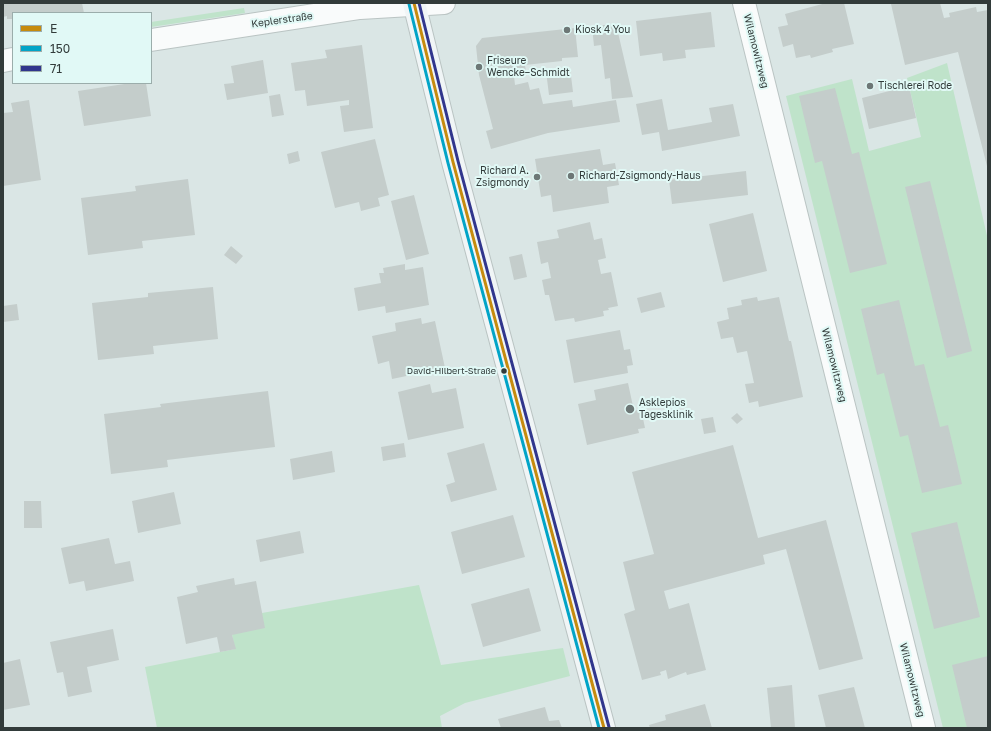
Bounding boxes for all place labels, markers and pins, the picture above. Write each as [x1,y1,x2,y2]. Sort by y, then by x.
place label: Kiosk 4 You [575,24,630,36]
marker: Kiosk 4 You [562,25,572,35]
place label: Friseure Wencke–Schmidt [487,55,570,78]
marker: Friseure Wencke–Schmidt [474,62,484,72]
place label: Tischlerei Rode [878,80,952,92]
marker: Tischlerei Rode [865,81,875,91]
place label: Richard A. Zsigmondy [476,165,529,188]
place label: Richard-Zsigmondy-Haus [579,170,701,182]
marker: Richard-Zsigmondy-Haus [566,171,576,181]
marker: Richard A. Zsigmondy [532,172,542,182]
place label: David-Hilbert-Straße [407,366,496,376]
marker: David-Hilbert-Straße [499,366,509,376]
place label: Asklepios Tagesklinik [639,397,693,420]
marker: Asklepios Tagesklinik [624,403,636,415]

